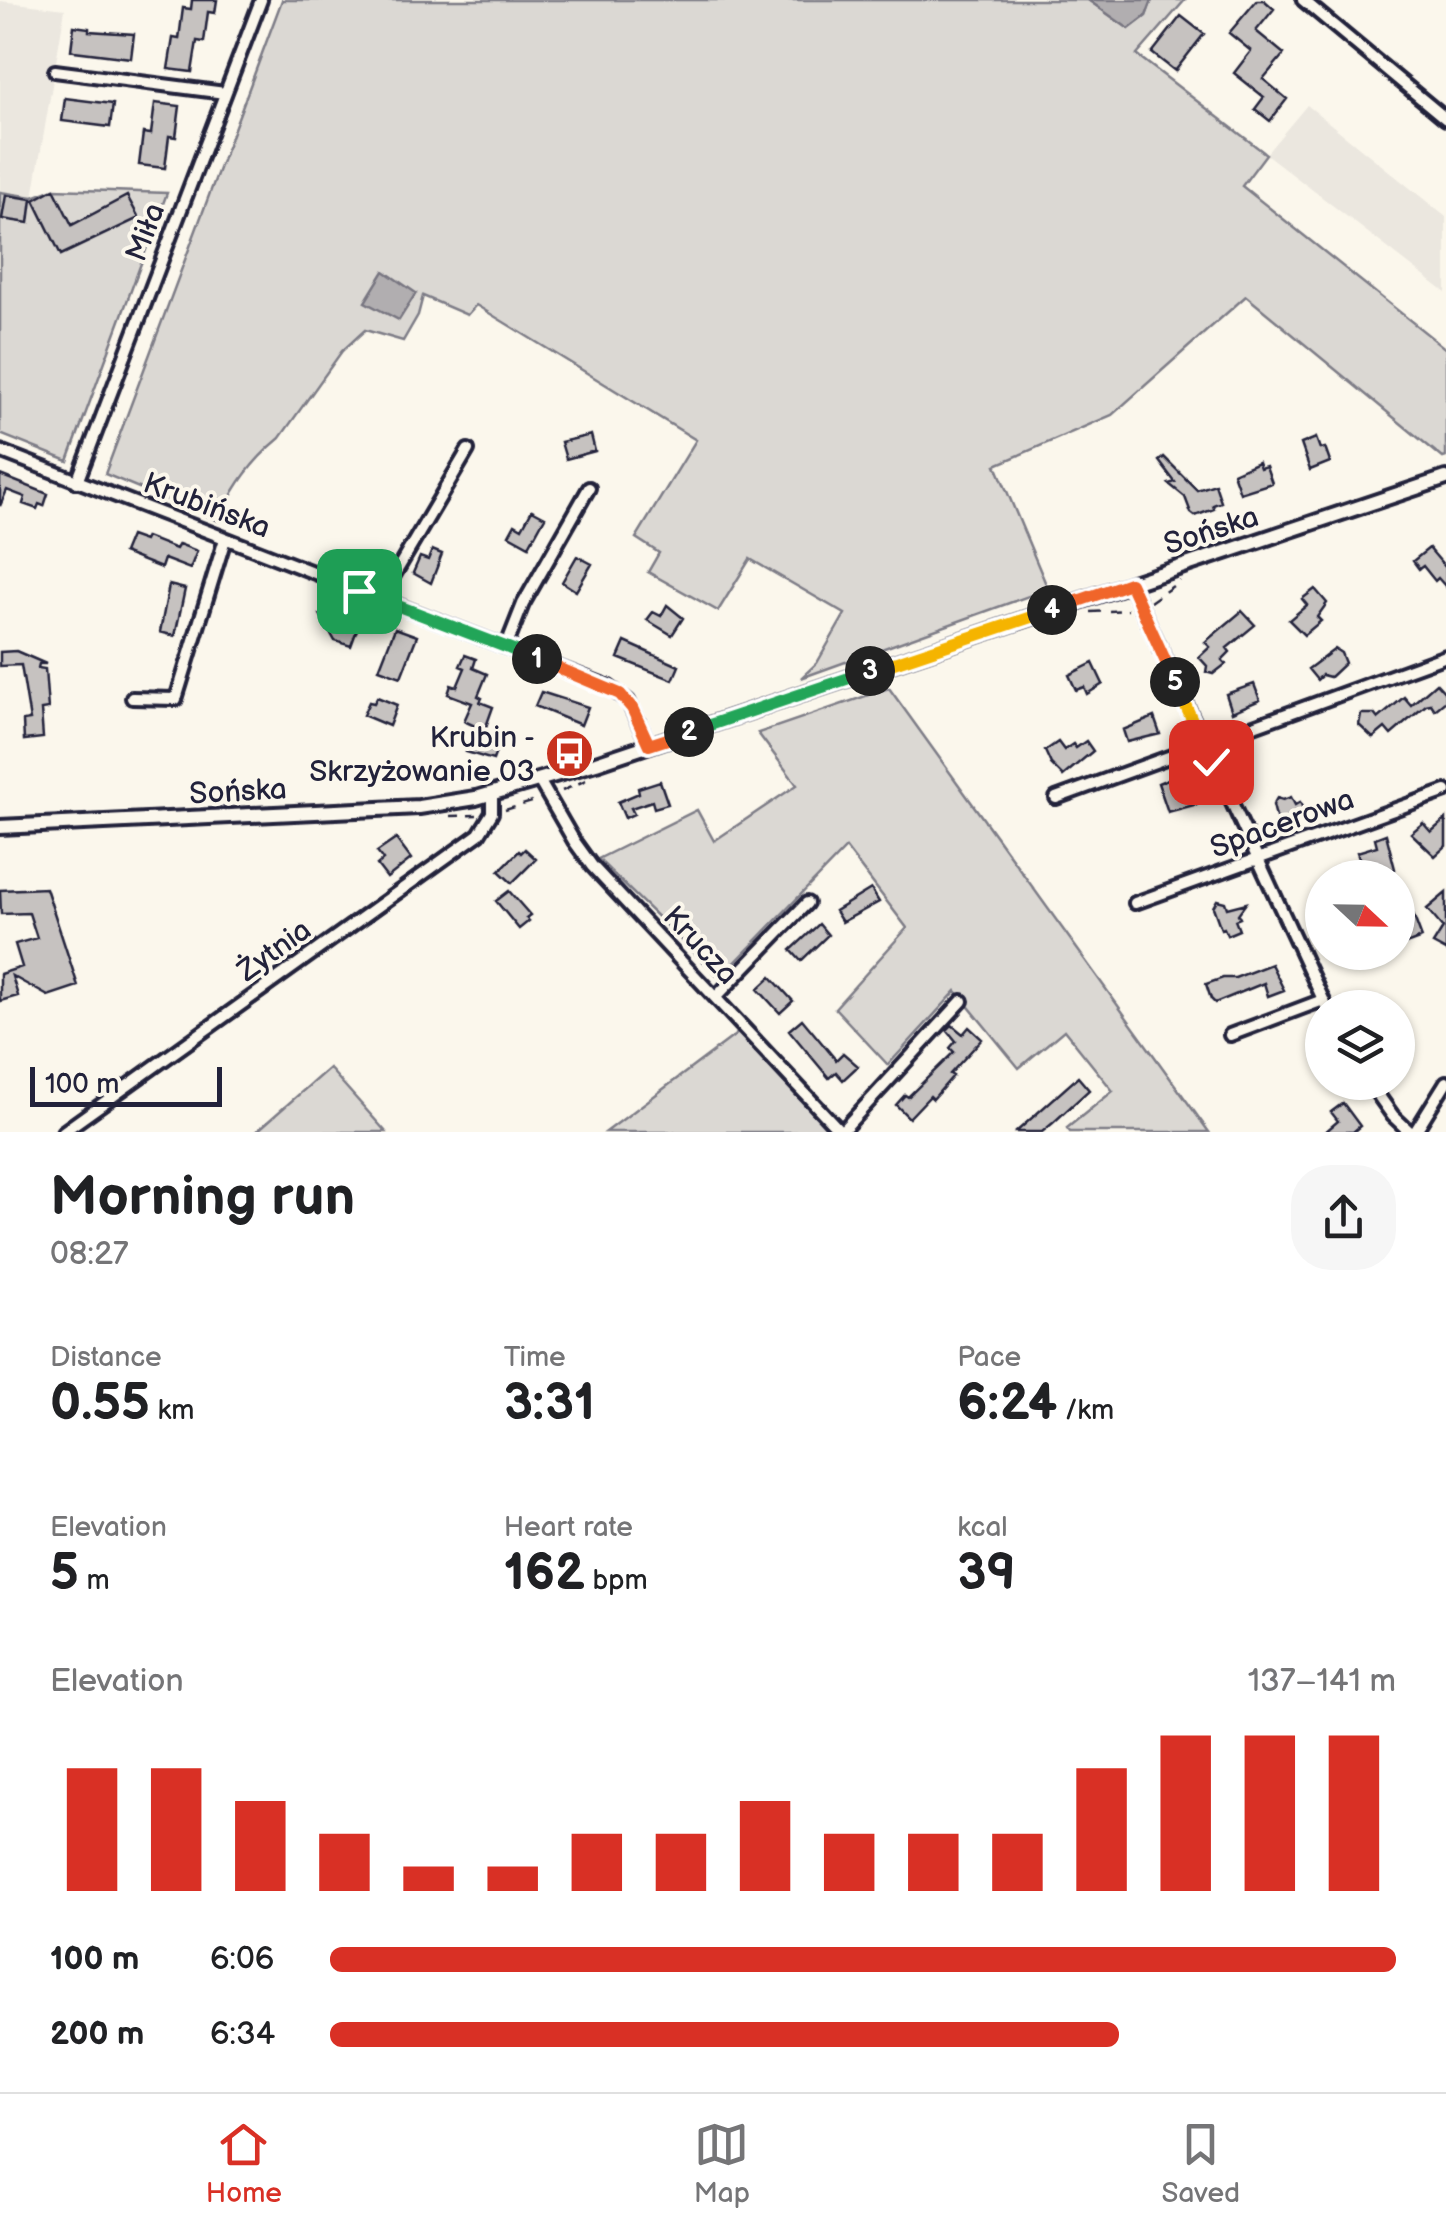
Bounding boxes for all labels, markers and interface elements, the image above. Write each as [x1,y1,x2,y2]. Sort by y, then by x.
street label: Miła [119,198,173,266]
street label: Krubińska [138,465,275,547]
street label: Sońska [1159,499,1263,563]
pin [317,549,402,634]
icon: arrive [332,564,387,619]
pin: 4 [1027,585,1077,635]
text: 4 [1044,593,1060,626]
pin: 1 [512,634,562,684]
text: 1 [531,642,543,675]
pin: 3 [845,646,895,696]
text: 3 [862,654,878,687]
pin: 5 [1150,657,1200,707]
text: 5 [1167,665,1183,698]
pin: 2 [664,707,714,757]
text: 2 [681,715,697,748]
place label: Krubin - Skrzyżowanie 03 [309,720,535,790]
pin [1169,720,1254,805]
bus stop icon: Krubin - Skrzyżowanie 03 [544,728,596,780]
icon: check [1184,735,1239,790]
street label: Sońska [188,771,288,813]
street label: Spacerowa [1206,781,1359,867]
north arrow [1305,860,1415,970]
map controls [1305,860,1415,1100]
street label: Krucza [655,899,745,992]
street label: Żytnia [230,912,318,990]
button: layers [1305,990,1415,1100]
scale bar [30,1062,222,1106]
text: 100 m [45,1068,119,1101]
text: Morning run [50,1164,355,1231]
button: share [1291,1165,1396,1270]
text: 08:27 [50,1235,129,1274]
text: Distance [50,1341,162,1374]
text: Time [504,1341,566,1374]
text: Pace [957,1341,1021,1374]
text: 0.55 [50,1374,150,1434]
text: 3:31 [504,1374,595,1434]
text: 6:24 [957,1374,1057,1434]
text: km [150,1394,194,1427]
text: /km [1057,1394,1114,1427]
text: Elevation [50,1511,167,1544]
text: Heart rate [504,1511,633,1544]
text: kcal [957,1511,1008,1544]
text: 5 [50,1544,79,1604]
text: 162 [504,1544,585,1604]
text: 39 [957,1544,1016,1604]
text: m [79,1564,110,1597]
text: bpm [585,1564,648,1597]
text: Elevation [50,1662,183,1701]
text: 137–141 m [1248,1662,1396,1701]
text: 100 m [50,1940,139,1979]
text: 6:06 [210,1940,274,1979]
text: 200 m [50,2015,144,2054]
text: 6:34 [210,2015,275,2054]
tab: Home [206,2117,282,2210]
tab: Map [694,2117,750,2210]
tab: Saved [1162,2117,1240,2210]

